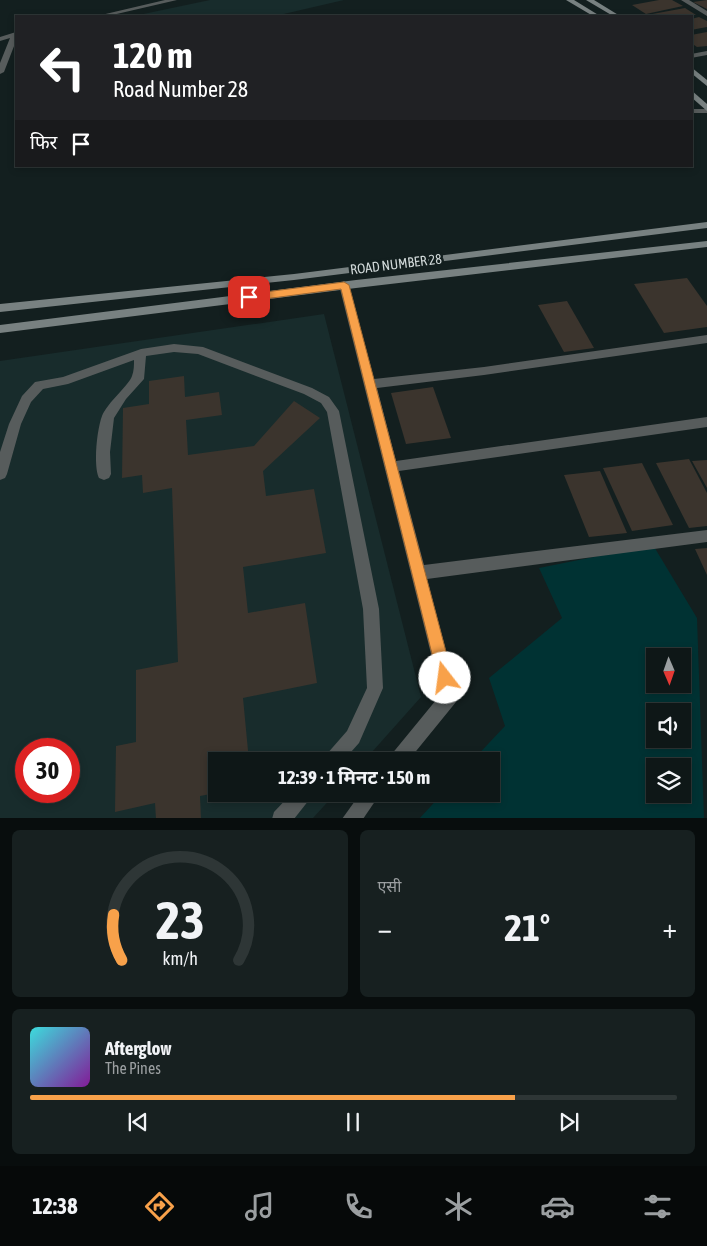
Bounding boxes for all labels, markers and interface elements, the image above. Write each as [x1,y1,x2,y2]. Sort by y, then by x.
icon: left [30,35,95,100]
text: 120 m [113,35,192,75]
text: Road Number 28 [113,76,248,102]
icon: arrive [67,130,95,158]
text: फिर [30,131,57,153]
street label: ROAD NUMBER 28 [349,250,443,278]
pin [228,276,270,318]
icon: arrive [235,283,263,311]
north arrow [646,648,691,692]
map controls [646,648,691,803]
position arrow [418,651,470,703]
button: sound [646,703,691,748]
speed limit sign: 30 [15,738,80,803]
button: layers [646,758,691,803]
text: 12:39 · 1 मिनट · 150 m [278,766,430,788]
text: एसी [378,877,401,895]
text: 23 [155,890,204,950]
text: 21° [504,906,550,949]
text: − [378,912,392,944]
text: + [662,912,677,944]
text: km/h [162,948,197,969]
text: Afterglow [105,1037,172,1059]
text: The Pines [105,1059,161,1077]
icon: previous [124,1108,152,1136]
icon: pause [339,1108,367,1136]
icon: next [555,1108,583,1136]
icon: directions [142,1189,177,1224]
icon: music [242,1189,277,1224]
icon: phone [341,1189,376,1224]
icon: climate [441,1189,476,1224]
icon: car [540,1189,575,1224]
icon: filters [640,1189,675,1224]
text: 12:38 [32,1193,78,1219]

